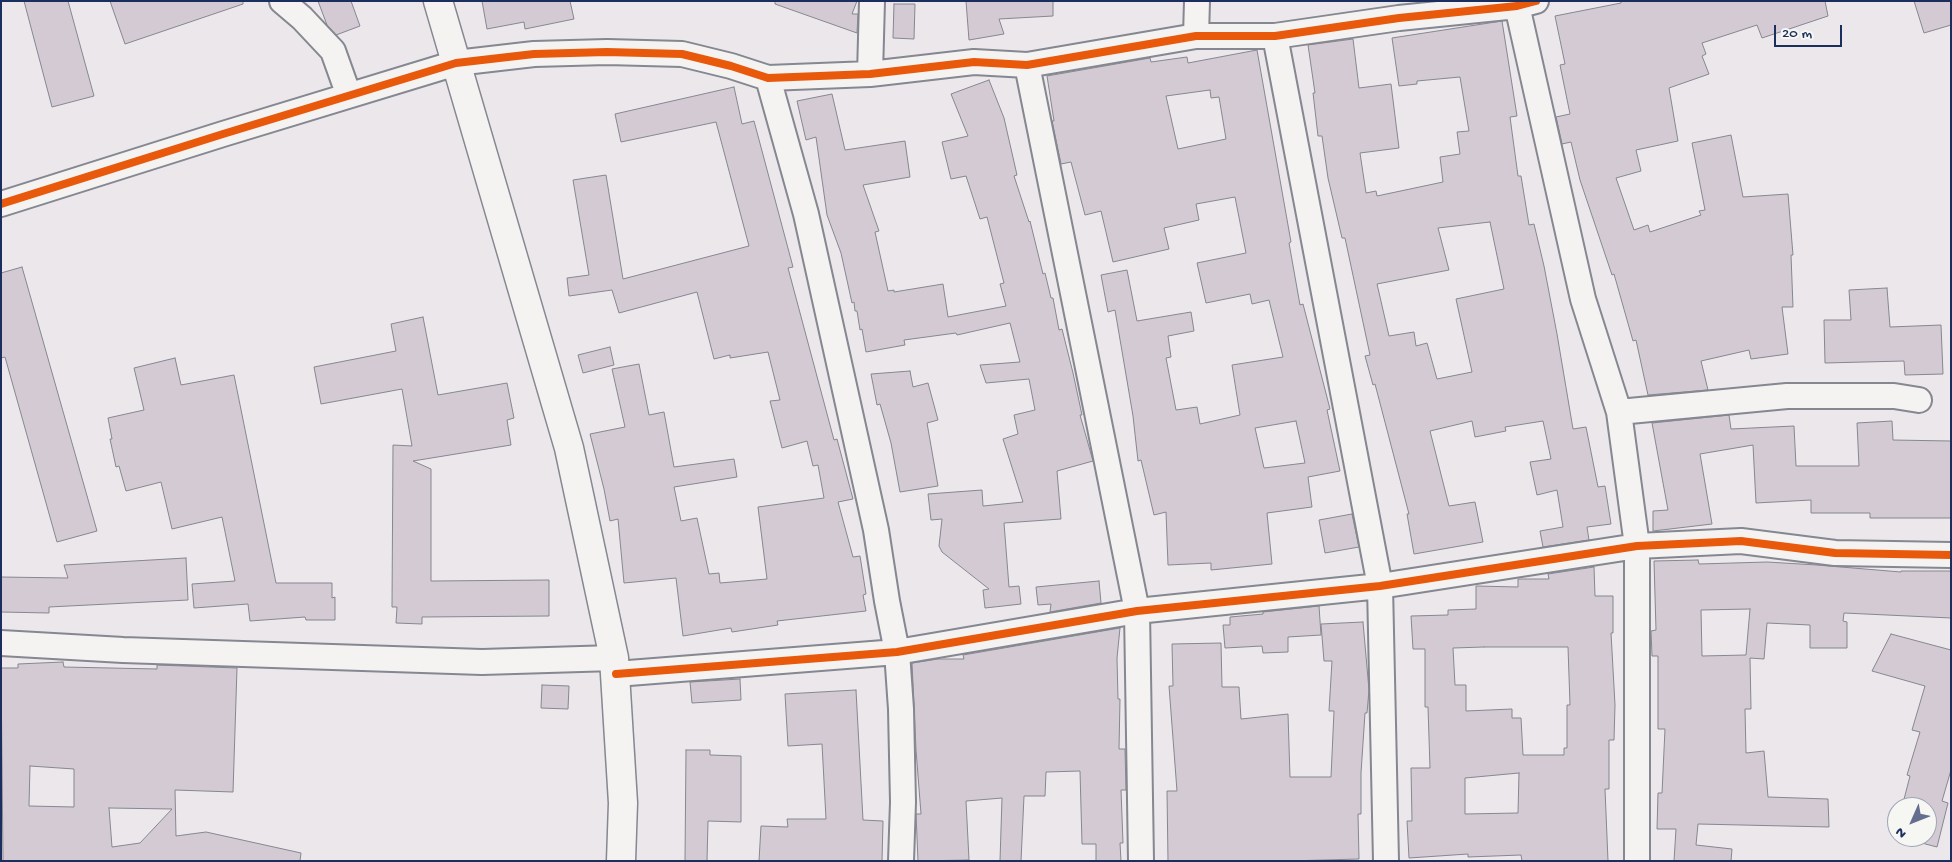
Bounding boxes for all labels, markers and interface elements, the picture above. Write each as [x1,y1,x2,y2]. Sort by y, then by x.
scale bar [1777,15,1844,47]
text: 20 m [1782,25,1812,43]
north arrow [1887,797,1937,847]
text: N [1892,823,1911,841]

